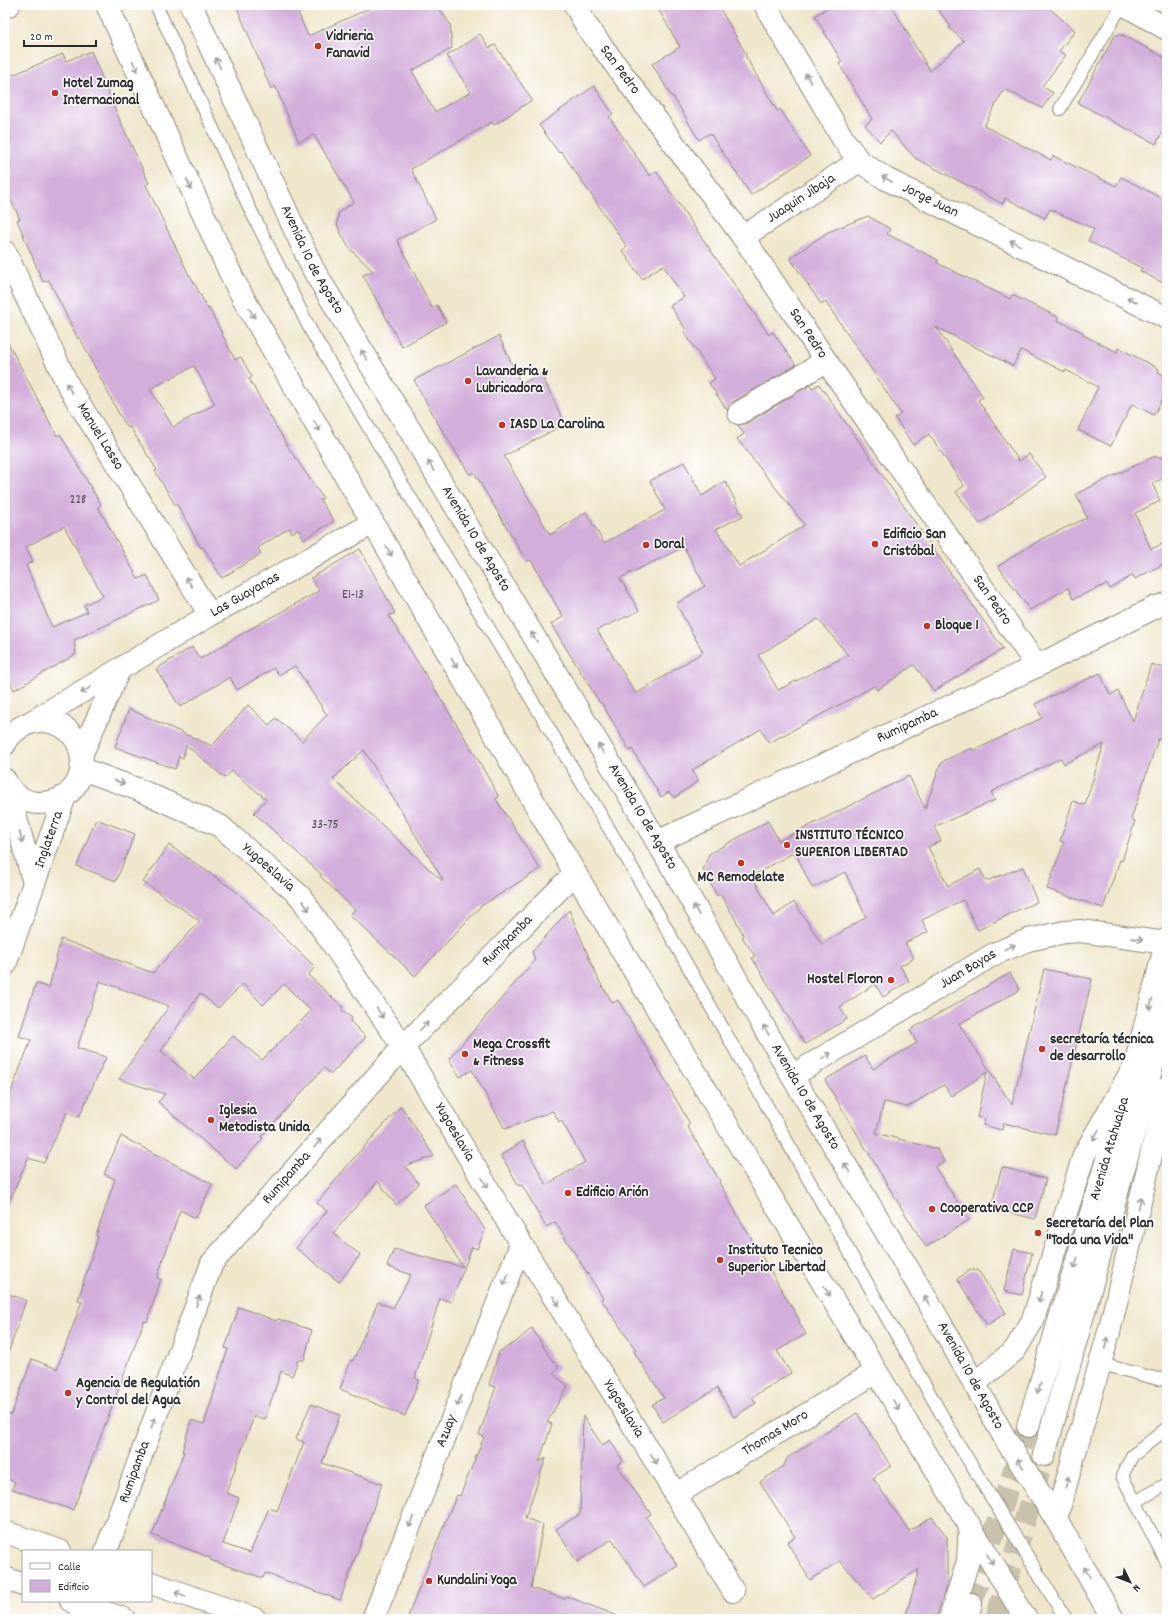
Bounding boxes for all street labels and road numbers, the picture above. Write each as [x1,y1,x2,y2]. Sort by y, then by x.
street label: San Pedro [594,41,645,100]
street label: Juaquin Jibaja [763,168,841,229]
street label: Jorge Juan [898,178,962,224]
street label: Avenida 10 de Agosto [274,202,349,319]
street label: San Pedro [783,304,833,364]
street label: Manuel Lasso [71,399,129,475]
street label: Avenida 10 de Agosto [435,482,516,597]
street label: Las Guayanas [206,566,285,624]
street label: San Pedro [966,571,1017,630]
street label: Rumipamba [873,702,942,750]
street label: Avenida 10 de Agosto [602,760,683,874]
street label: Inglaterra [29,807,70,871]
street label: Yugoeslavia [236,838,300,898]
street label: Rumipamba [477,910,539,972]
street label: Juan Bayas [936,944,1001,995]
street label: Avenida 10 de Agosto [765,1040,845,1155]
street label: Avenida Atahualpa [1084,1094,1136,1203]
street label: Yugoeslavia [428,1099,481,1167]
street label: Rumipamba [257,1146,317,1210]
street label: Avenida 10 de Agosto [931,1318,1009,1434]
street label: Yugoeslavia [597,1376,650,1443]
street label: Thomas Moro [738,1404,813,1462]
street label: Azuay [431,1411,464,1451]
street label: Rumipamba [114,1437,157,1506]

